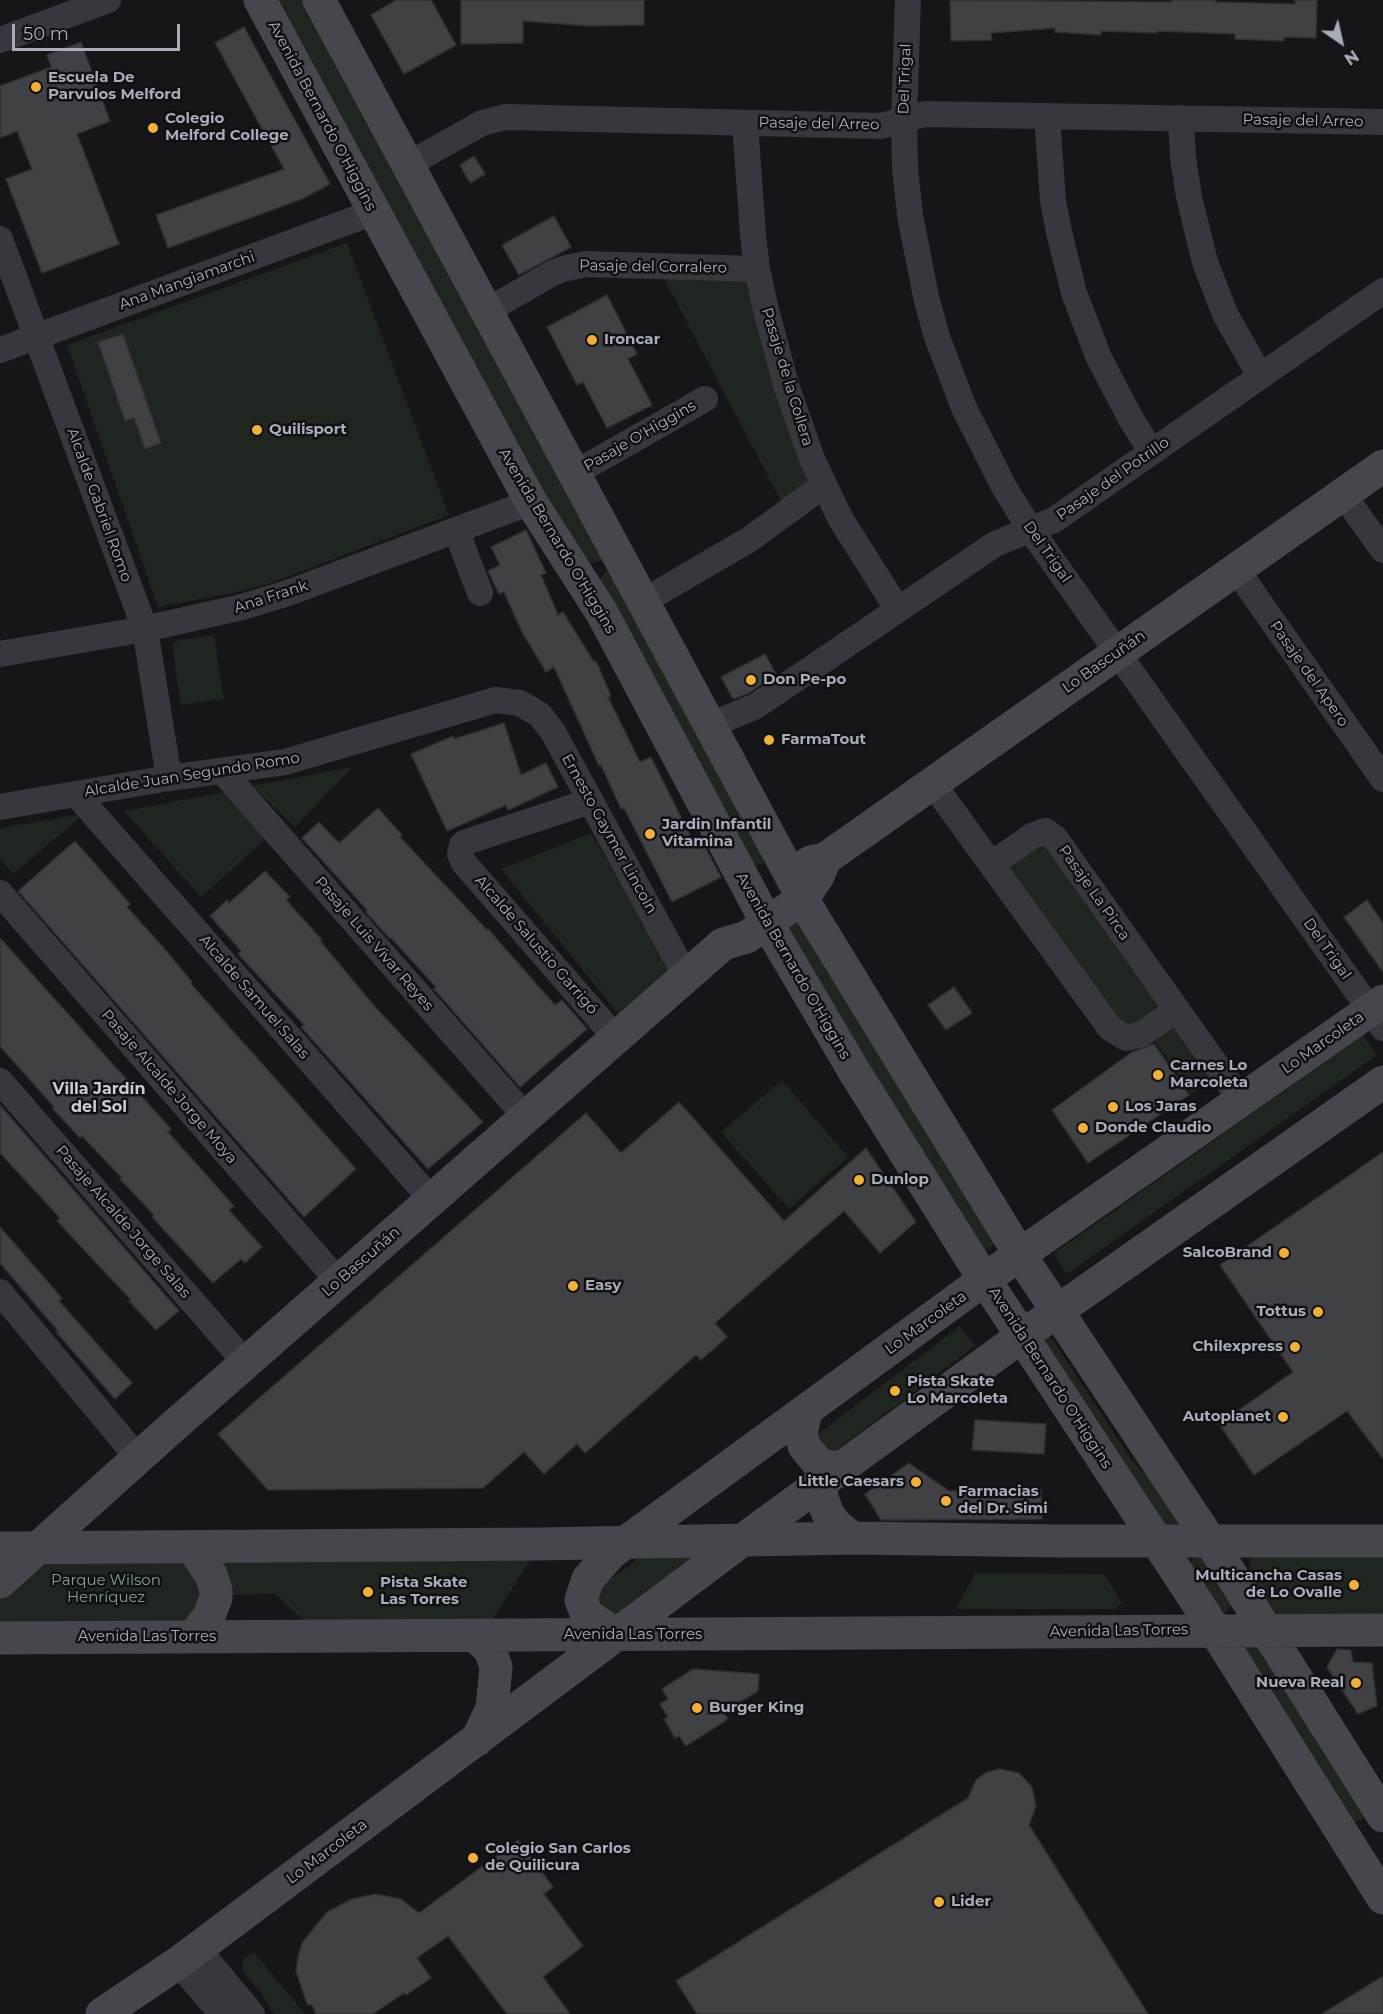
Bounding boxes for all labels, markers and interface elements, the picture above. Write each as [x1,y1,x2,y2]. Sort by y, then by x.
scale bar [15,12,183,50]
north arrow [1311,12,1371,72]
street label: Avenida Bernardo O'Higgins [264,18,380,214]
text: 50 m [23,23,69,45]
street label: Del Trigal [895,43,915,115]
text: N [1341,46,1362,69]
place label: Escuela De Parvulos Melford [48,69,181,104]
marker: Escuela De Parvulos Melford [29,80,43,94]
place label: Colegio Melford College [165,110,289,145]
street label: Pasaje del Arreo [1242,111,1364,131]
street label: Pasaje del Arreo [758,114,880,134]
marker: Colegio Melford College [146,121,160,135]
street label: Ana Mangiamarchi [117,248,257,314]
street label: Pasaje del Corralero [579,257,727,277]
street label: Pasaje de la Collera [757,306,817,448]
place label: Ironcar [604,331,660,349]
marker: Ironcar [585,333,599,347]
street label: Pasaje O'Higgins [581,397,699,475]
place label: Quilisport [269,421,347,439]
marker: Quilisport [250,423,264,437]
street label: Alcalde Gabriel Romo [63,426,135,584]
street label: Pasaje del Potrillo [1053,433,1173,525]
street label: Avenida Bernardo O'Higgins [495,445,619,637]
street label: Del Trigal [1019,518,1075,586]
street label: Ana Frank [232,577,310,617]
street label: Pasaje del Apero [1266,618,1352,730]
street label: Lo Bascuñán [1059,627,1149,697]
place label: Don Pe-po [763,671,846,689]
marker: Don Pe-po [744,673,758,687]
place label: FarmaTout [781,731,866,749]
marker: FarmaTout [762,733,776,747]
street label: Alcalde Juan Segundo Romo [83,749,301,801]
street label: Ernesto Gaymer Lincoln [558,751,660,917]
place label: Jardin Infantil Vitamina [662,816,771,851]
marker: Jardin Infantil Vitamina [643,827,657,841]
street label: Pasaje La Pirca [1054,842,1134,944]
street label: Avenida Bernardo O'Higgins [732,869,854,1063]
street label: Alcalde Salustio Garrigó [471,872,601,1018]
street label: Pasaje Luis Vivar Reyes [311,873,437,1015]
street label: Del Trigal [1299,915,1355,983]
street label: Alcalde Samuel Salas [195,931,313,1063]
street label: Pasaje Alcalde Jorge Moya [97,1006,241,1168]
street label: Lo Marcoleta [1278,1008,1368,1078]
place label: Carnes Lo Marcoleta [1170,1057,1248,1092]
marker: Carnes Lo Marcoleta [1151,1068,1165,1082]
district label: Villa Jardín del Sol [53,1079,145,1117]
place label: Los Jaras [1125,1098,1197,1116]
marker: Los Jaras [1106,1100,1120,1114]
place label: Donde Claudio [1095,1119,1211,1137]
marker: Donde Claudio [1076,1121,1090,1135]
street label: Pasaje Alcalde Jorge Salas [52,1142,194,1302]
place label: Dunlop [871,1171,929,1189]
marker: Dunlop [852,1173,866,1187]
street label: Lo Bascuñán [318,1223,404,1301]
place label: SalcoBrand [1183,1244,1272,1262]
marker: SalcoBrand [1277,1246,1291,1260]
place label: Easy [585,1277,621,1295]
marker: Easy [566,1279,580,1293]
street label: Avenida Bernardo O'Higgins [985,1284,1115,1472]
street label: Lo Marcoleta [882,1287,970,1359]
place label: Tottus [1257,1303,1306,1321]
marker: Tottus [1311,1305,1325,1319]
place label: Chilexpress [1192,1338,1283,1356]
marker: Chilexpress [1288,1340,1302,1354]
place label: Pista Skate Lo Marcoleta [907,1373,1008,1408]
marker: Pista Skate Lo Marcoleta [888,1384,902,1398]
place label: Autoplanet [1183,1408,1271,1426]
marker: Autoplanet [1276,1410,1290,1424]
place label: Little Caesars [798,1473,904,1491]
marker: Little Caesars [909,1475,923,1489]
place label: Farmacias del Dr. Simi [958,1483,1048,1518]
marker: Farmacias del Dr. Simi [939,1494,953,1508]
place label: Multicancha Casas de Lo Ovalle [1195,1567,1342,1602]
park label: Parque Wilson Henríquez [51,1572,161,1607]
place label: Pista Skate Las Torres [380,1574,467,1609]
marker: Multicancha Casas de Lo Ovalle [1347,1578,1361,1592]
marker: Pista Skate Las Torres [361,1585,375,1599]
street label: Avenida Las Torres [1050,1621,1188,1641]
street label: Avenida Las Torres [564,1626,702,1644]
street label: Avenida Las Torres [78,1628,216,1646]
place label: Nueva Real [1256,1674,1344,1692]
marker: Nueva Real [1349,1676,1363,1690]
place label: Burger King [709,1699,804,1717]
marker: Burger King [690,1701,704,1715]
street label: Lo Marcoleta [283,1816,371,1888]
place label: Colegio San Carlos de Quilicura [485,1840,631,1875]
marker: Colegio San Carlos de Quilicura [466,1851,480,1865]
place label: Lider [951,1893,991,1911]
marker: Lider [932,1895,946,1909]

